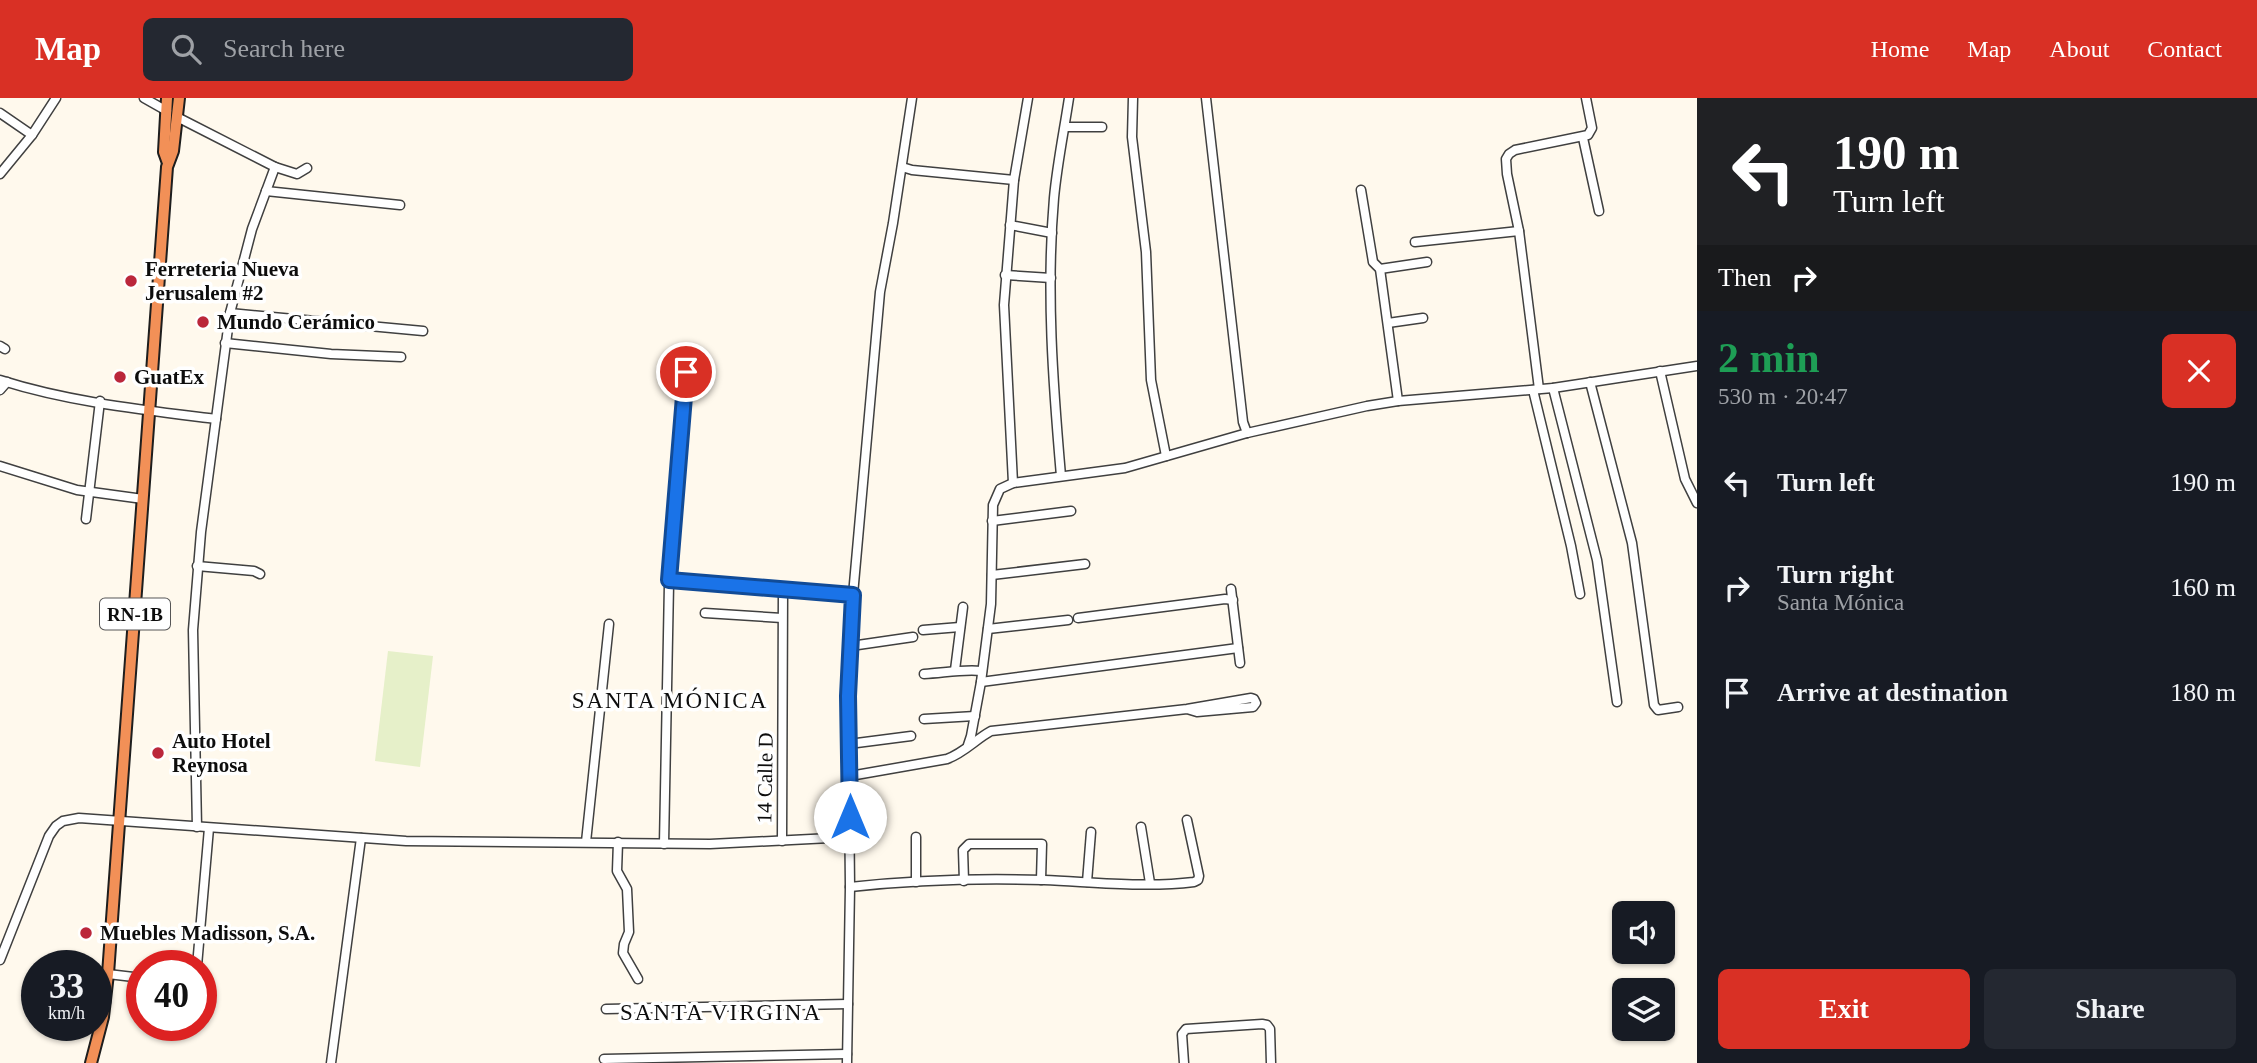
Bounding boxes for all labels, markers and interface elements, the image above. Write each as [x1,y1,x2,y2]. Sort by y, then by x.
search box [143,18,633,81]
icon: search [167,30,205,68]
text: Map [35,31,101,67]
text: Search here [223,34,345,63]
text: Home [1871,36,1929,62]
text: Map [1967,36,2011,62]
text: About [2049,36,2109,62]
text: Contact [2147,36,2222,62]
text: 190 m [1833,125,1960,180]
icon: left [1718,126,1809,217]
text: Turn left [1833,183,1945,219]
place label: Ferreteria Nueva Jerusalem #2 [145,257,300,305]
icon: right [1785,259,1823,297]
text: Then [1718,263,1771,292]
marker: Ferreteria Nueva Jerusalem #2 [123,273,139,289]
place label: Mundo Cerámico [217,310,375,334]
marker: Mundo Cerámico [195,314,211,330]
button: close [2162,334,2236,408]
text: 2 min [1718,335,1820,381]
pin [656,342,716,402]
icon: arrive [667,353,705,391]
place label: GuatEx [134,365,205,389]
marker: GuatEx [112,369,128,385]
text: 530 m · 20:47 [1718,384,1848,409]
icon: left [1718,464,1756,502]
text: Turn left [1777,468,1875,497]
text: 190 m [2170,468,2236,497]
text: Turn right [1777,560,1894,589]
icon: right [1718,569,1756,607]
text: 160 m [2170,573,2236,602]
text: Santa Mónica [1777,590,1904,615]
road number: RN-1B [100,598,170,629]
icon: arrive [1718,674,1756,712]
text: Arrive at destination [1777,678,2008,707]
text: 180 m [2170,678,2236,707]
district label: SANTA MÓNICA [572,687,768,713]
place label: Auto Hotel Reynosa [172,729,271,777]
street label: 14 Calle D [752,732,778,824]
marker: Auto Hotel Reynosa [150,745,166,761]
position arrow [813,780,887,854]
map controls [1612,901,1675,1041]
button: sound [1612,901,1675,964]
place label: Muebles Madisson, S.A. [100,921,315,945]
marker: Muebles Madisson, S.A. [78,925,94,941]
speed limit sign: 40 [126,950,217,1041]
text: 33 [49,967,84,1006]
button: Exit [1718,969,1970,1049]
button: Share [1984,969,2236,1049]
button: layers [1612,978,1675,1041]
district label: SANTA VIRGINA [620,1000,822,1025]
text: km/h [48,1003,85,1023]

